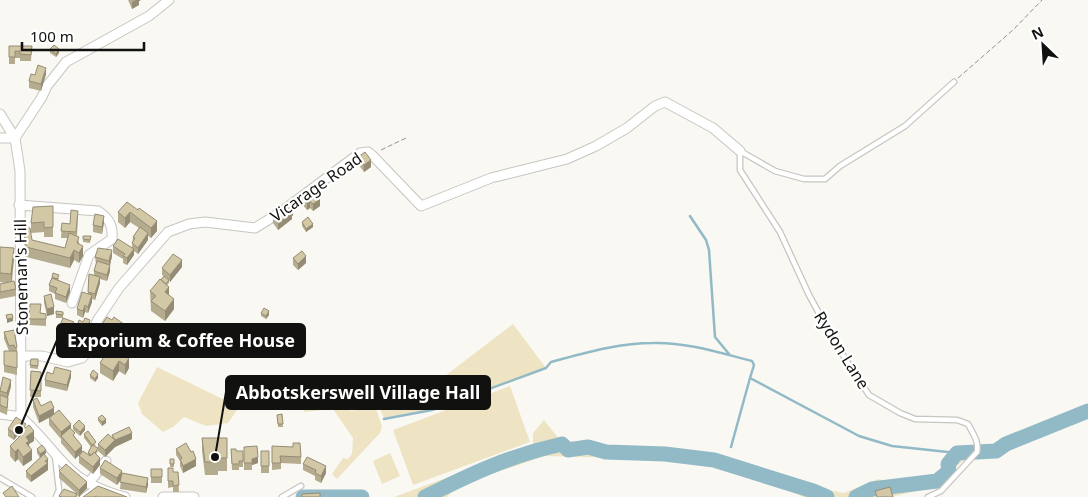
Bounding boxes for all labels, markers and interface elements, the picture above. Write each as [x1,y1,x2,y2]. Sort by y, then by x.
scale bar [22,20,145,52]
north arrow [1018,20,1068,70]
text: N [1028,22,1046,44]
text: 100 m [30,26,74,46]
street label: Vicarage Road [266,147,366,227]
street label: Stoneman's Hill [9,219,33,335]
street label: Rydon Lane [809,307,875,393]
callout: Exporium & Coffee House [57,324,305,357]
text: Exporium & Coffee House [67,328,295,352]
callout: Abbotskerswell Village Hall [226,376,490,409]
text: Abbotskerswell Village Hall [236,380,480,404]

